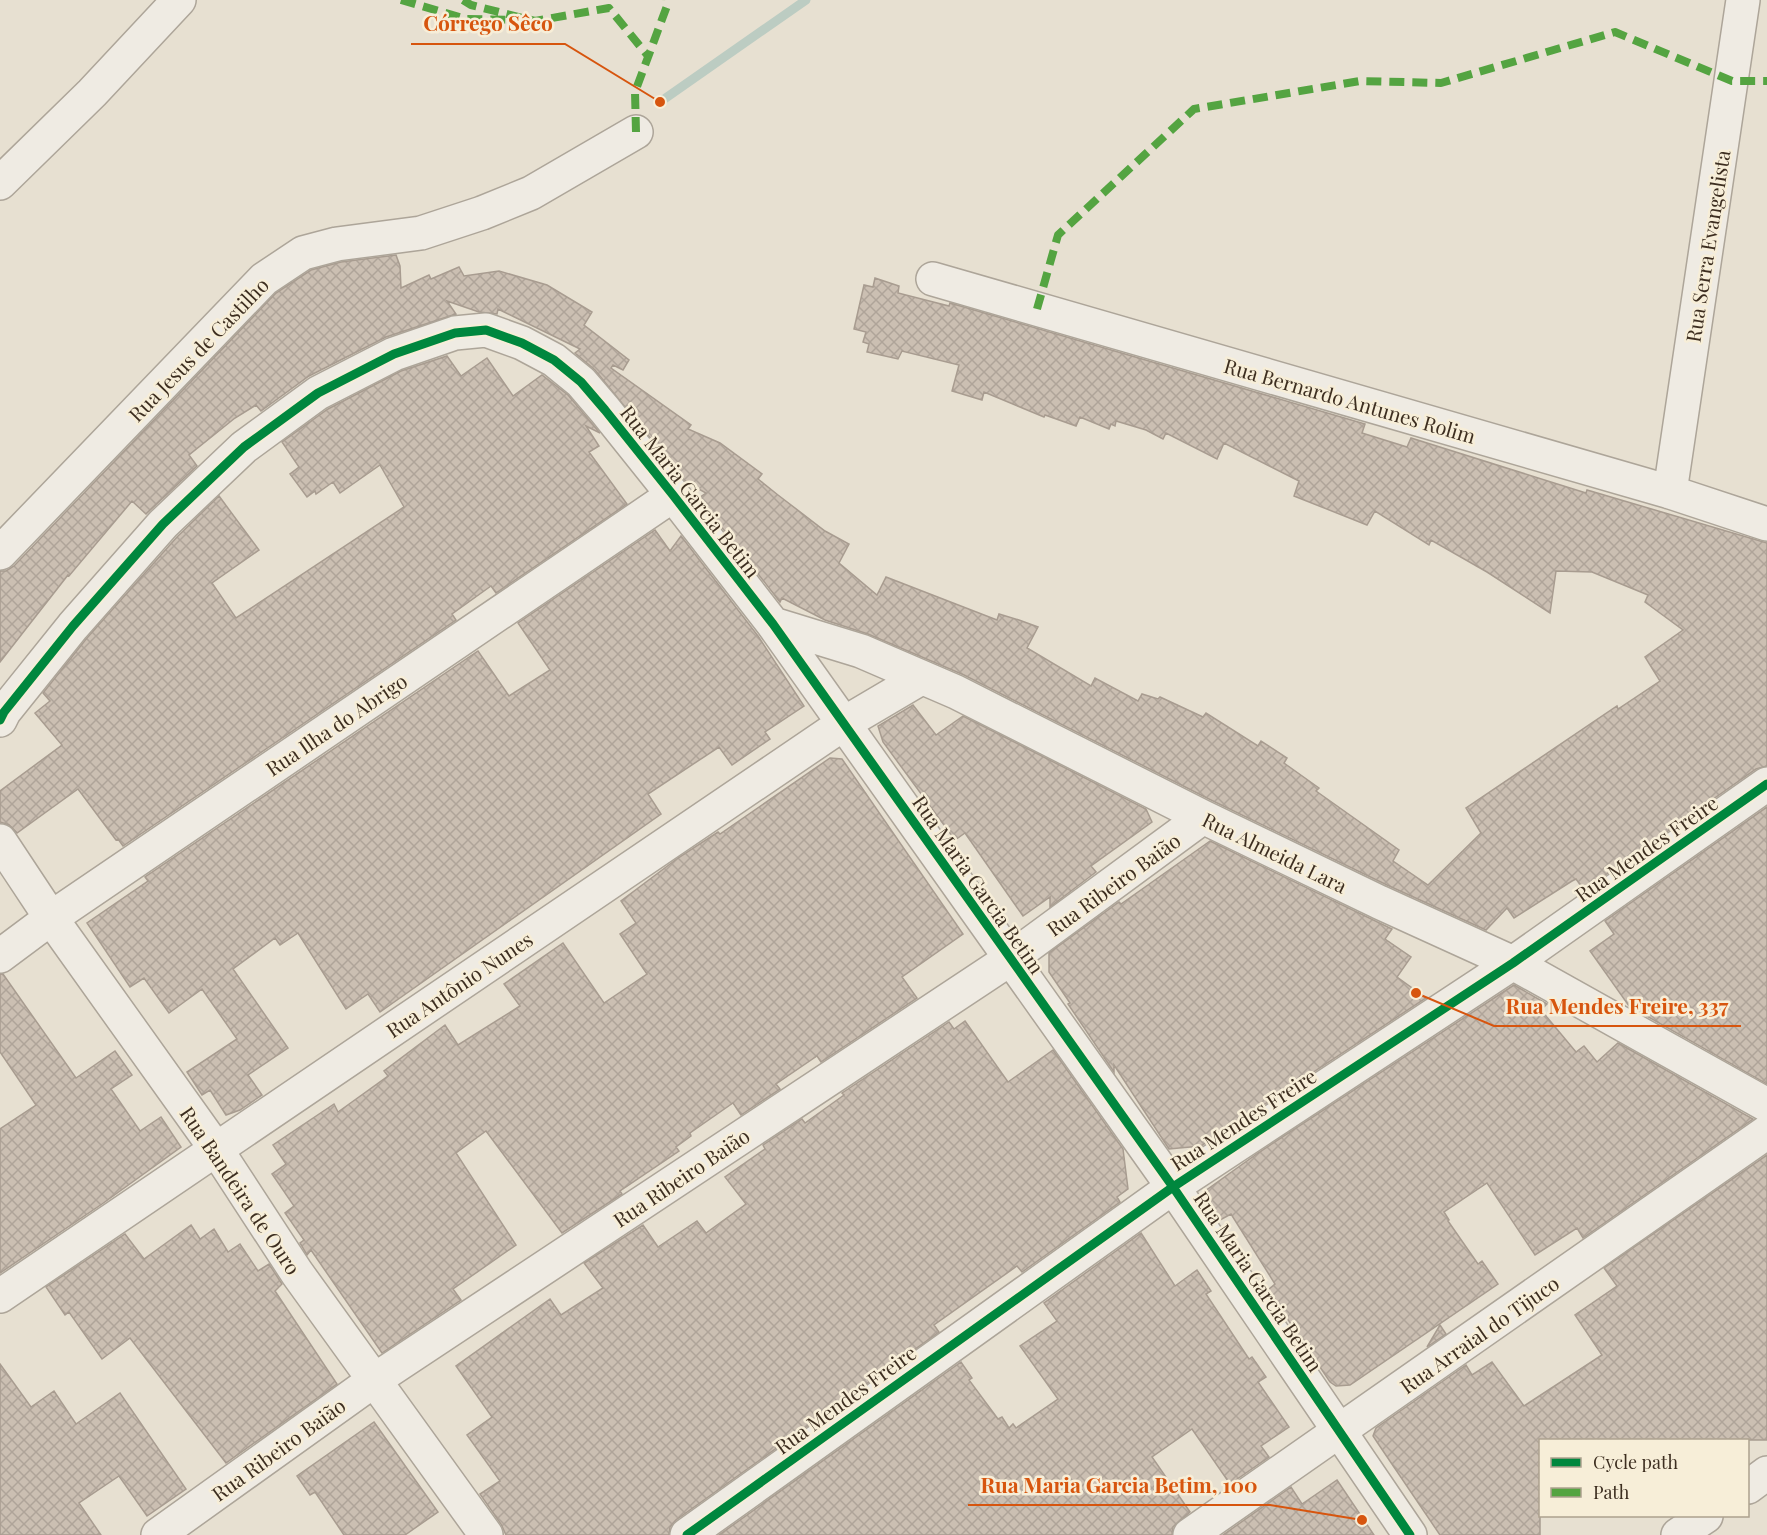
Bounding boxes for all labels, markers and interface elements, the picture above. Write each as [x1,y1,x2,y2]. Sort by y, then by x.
callout: Córrego Sêco [411,5,565,44]
text: Córrego Sêco [423,8,553,36]
street label: Rua Serra Evangelista [1678,148,1736,344]
street label: Rua Jesus de Castilho [122,271,274,427]
street label: Rua Bernardo Antunes Rolim [1221,351,1479,449]
street label: Rua Maria Garcia Betim [615,399,767,583]
street label: Rua Ilha do Abrigo [260,667,412,781]
street label: Rua Maria Garcia Betim [907,789,1051,979]
street label: Rua Mendes Freire [1569,789,1723,907]
street label: Rua Almeida Lara [1198,805,1352,899]
street label: Rua Ribeiro Baião [1041,826,1185,942]
street label: Rua Antônio Nunes [380,925,538,1043]
callout: Rua Mendes Freire, 337 [1494,987,1741,1026]
text: Rua Mendes Freire, 337 [1506,991,1729,1019]
street label: Rua Mendes Freire [1165,1062,1321,1176]
street label: Rua Bandeira de Ouro [175,1101,307,1279]
street label: Rua Ribeiro Baião [608,1121,754,1233]
street label: Rua Maria Garcia Betim [1189,1186,1330,1377]
street label: Rua Arraial do Tijuco [1394,1269,1564,1399]
street label: Rua Mendes Freire [769,1339,921,1459]
street label: Rua Ribeiro Baião [206,1391,350,1507]
legend [1539,1439,1749,1517]
text: Cycle path [1593,1450,1678,1474]
callout: Rua Maria Garcia Betim, 100 [968,1466,1270,1505]
text: Rua Maria Garcia Betim, 100 [980,1470,1258,1498]
text: Path [1593,1480,1630,1504]

